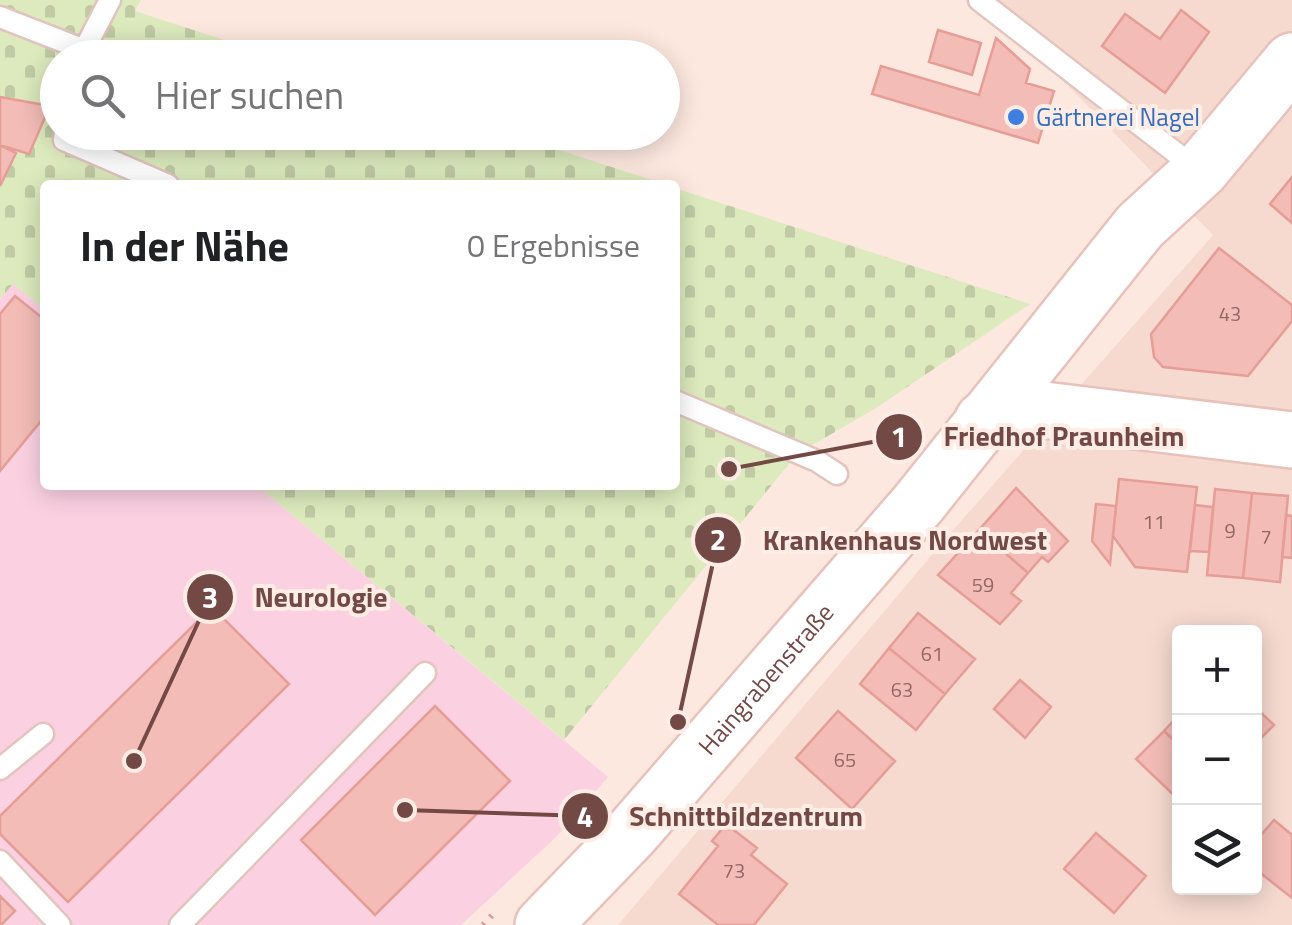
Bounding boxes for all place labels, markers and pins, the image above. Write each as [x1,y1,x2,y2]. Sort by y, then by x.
place label: Gärtnerei Nagel [1036,98,1200,136]
marker: Gärtnerei Nagel [1005,106,1027,128]
callout: Friedhof Praunheim [874,408,1205,466]
callout: Krankenhaus Nordwest [693,511,1067,569]
callout: Neurologie [185,568,408,626]
callout: Schnittbildzentrum [560,787,883,845]

